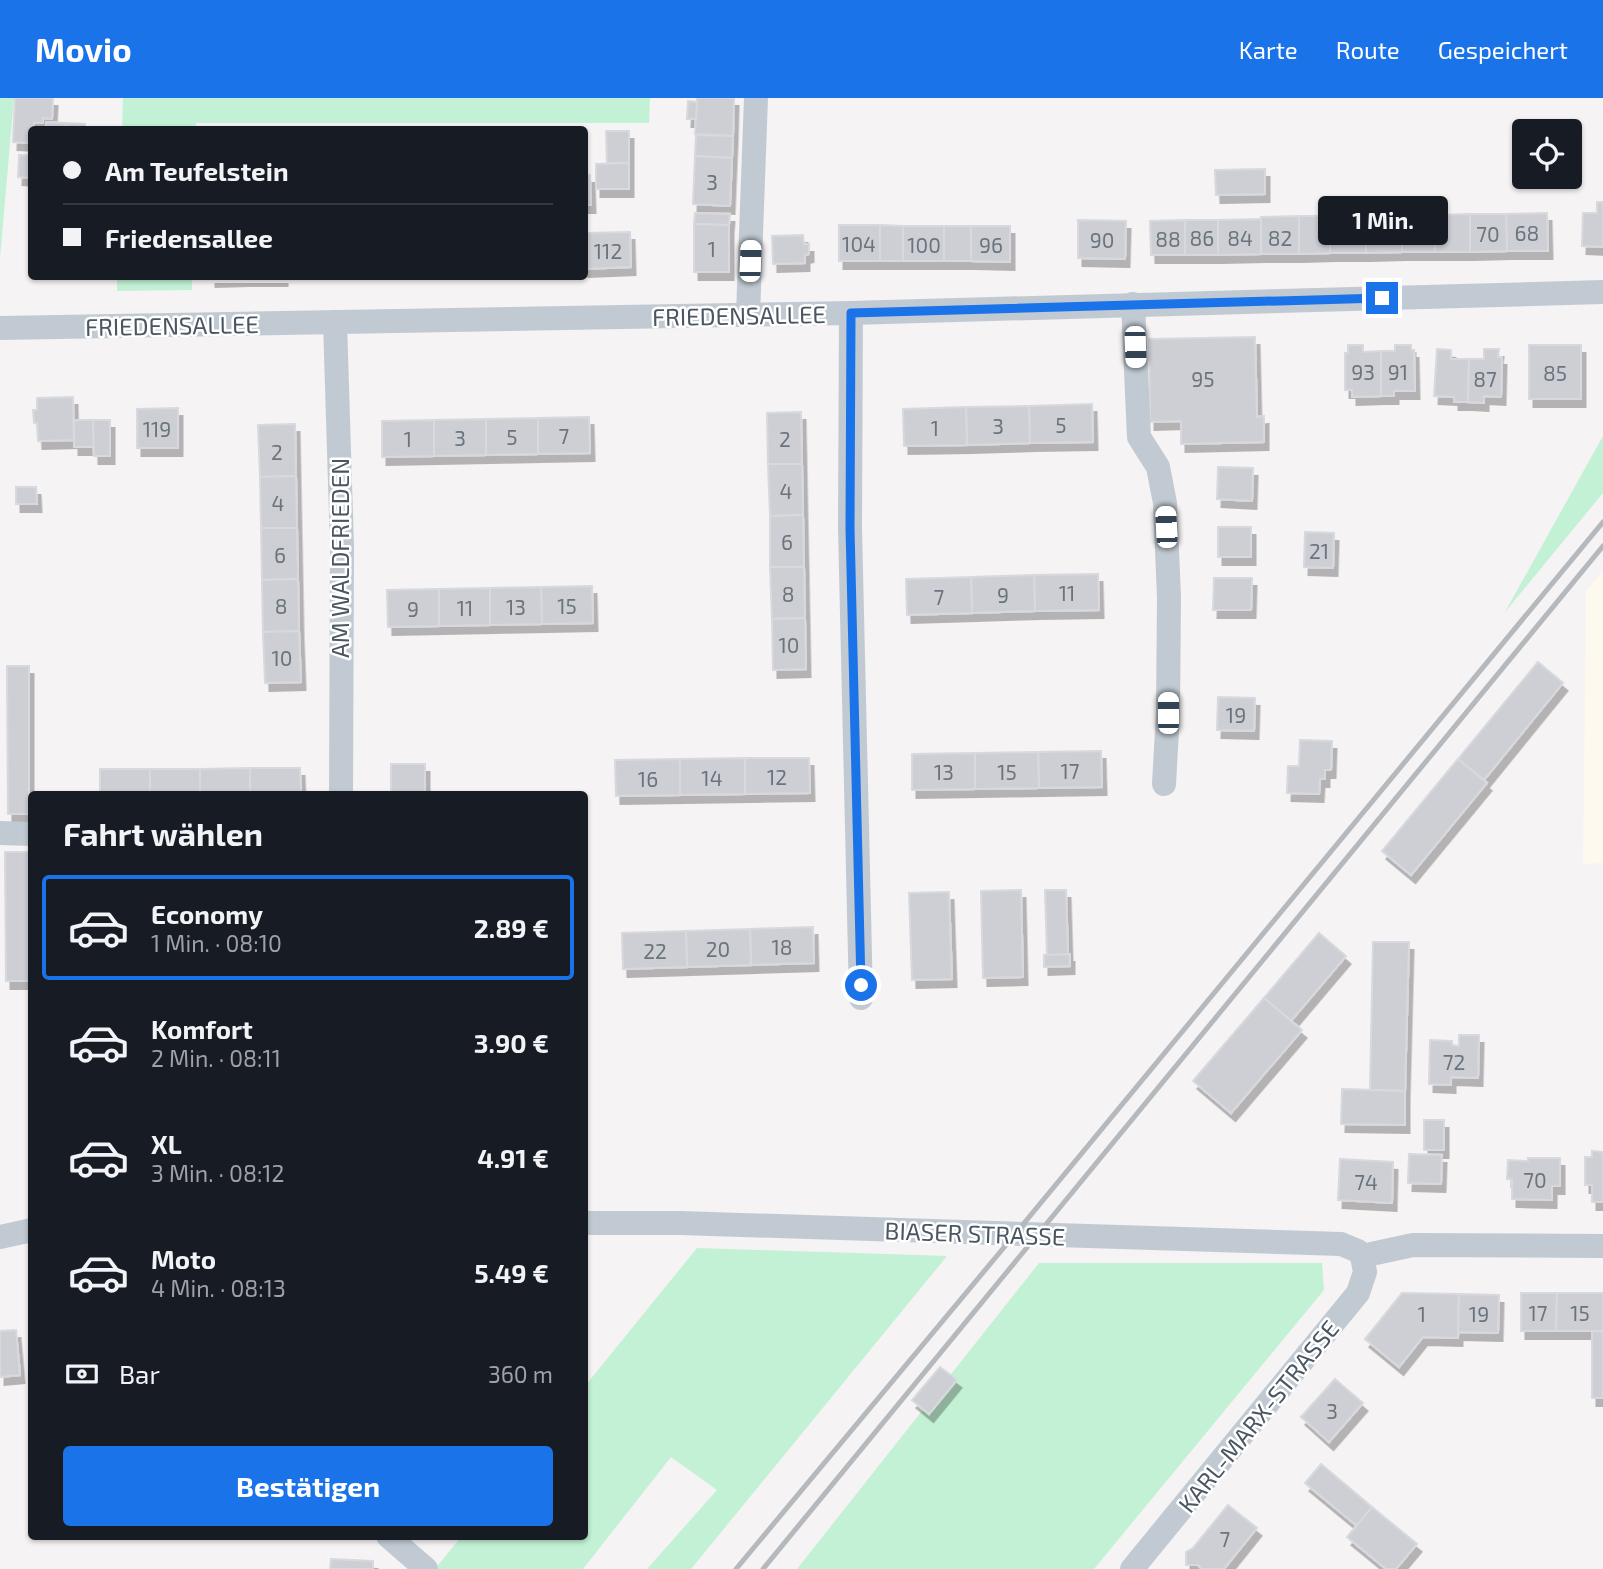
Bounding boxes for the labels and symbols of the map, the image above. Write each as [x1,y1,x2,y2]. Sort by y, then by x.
house number: 3 [706,169,718,194]
callout: 1 Min. [1317,197,1447,246]
house number: 68 [1515,220,1539,245]
house number: 70 [1476,221,1500,246]
house number: 86 [1190,225,1214,250]
house number: 84 [1227,225,1253,250]
house number: 82 [1268,225,1292,250]
house number: 88 [1155,226,1181,251]
house number: 90 [1090,227,1114,252]
house number: 104 [842,231,876,256]
house number: 100 [907,232,941,257]
house number: 96 [979,232,1003,257]
house number: 1 [708,236,716,261]
house number: 112 [594,238,622,263]
car [739,240,762,282]
route end [1366,282,1398,314]
street label: FRIEDENSALLEE [652,299,826,331]
street label: FRIEDENSALLEE [85,309,259,341]
car [1124,326,1147,368]
house number: 93 [1351,359,1375,384]
house number: 91 [1388,359,1408,384]
house number: 85 [1543,360,1567,385]
house number: 95 [1191,366,1215,391]
house number: 87 [1473,366,1497,391]
house number: 5 [1055,412,1067,437]
house number: 3 [992,413,1004,438]
house number: 1 [931,415,939,440]
house number: 119 [143,416,171,441]
house number: 7 [559,423,570,448]
house number: 5 [506,424,518,449]
house number: 3 [454,425,466,450]
house number: 1 [404,426,412,451]
house number: 2 [779,426,791,451]
house number: 2 [271,439,283,464]
street label: AM WALDFRIEDEN [325,458,354,658]
house number: 4 [780,478,792,503]
house number: 4 [272,490,284,515]
car [1155,505,1178,549]
house number: 6 [781,529,793,554]
house number: 21 [1309,538,1329,563]
house number: 6 [274,542,286,567]
house number: 11 [1059,580,1075,605]
house number: 8 [782,581,794,606]
house number: 9 [997,582,1009,607]
house number: 7 [934,584,945,609]
house number: 8 [275,593,287,618]
house number: 15 [557,593,577,618]
house number: 13 [506,594,526,619]
house number: 11 [457,595,473,620]
house number: 9 [407,596,419,621]
house number: 10 [778,632,800,657]
house number: 10 [271,645,293,670]
car [1158,692,1179,734]
house number: 19 [1226,702,1246,727]
house number: 17 [1060,758,1080,783]
house number: 13 [934,759,954,784]
house number: 15 [997,759,1017,784]
house number: 12 [767,764,787,789]
house number: 14 [701,765,723,790]
house number: 16 [638,766,658,791]
house number: 18 [771,934,793,959]
house number: 20 [706,936,730,961]
house number: 22 [643,938,667,963]
route start [845,969,877,1001]
house number: 72 [1443,1049,1465,1074]
house number: 70 [1523,1167,1547,1192]
house number: 74 [1354,1169,1378,1194]
street label: BIASER STRASSE [884,1215,1066,1251]
house number: 17 [1528,1300,1548,1325]
house number: 15 [1570,1300,1590,1325]
house number: 1 [1418,1301,1426,1326]
house number: 19 [1469,1301,1489,1326]
street label: KARL-MARX-STRASSE [1172,1314,1344,1518]
house number: 3 [1326,1398,1338,1423]
house number: 7 [1220,1526,1231,1551]

